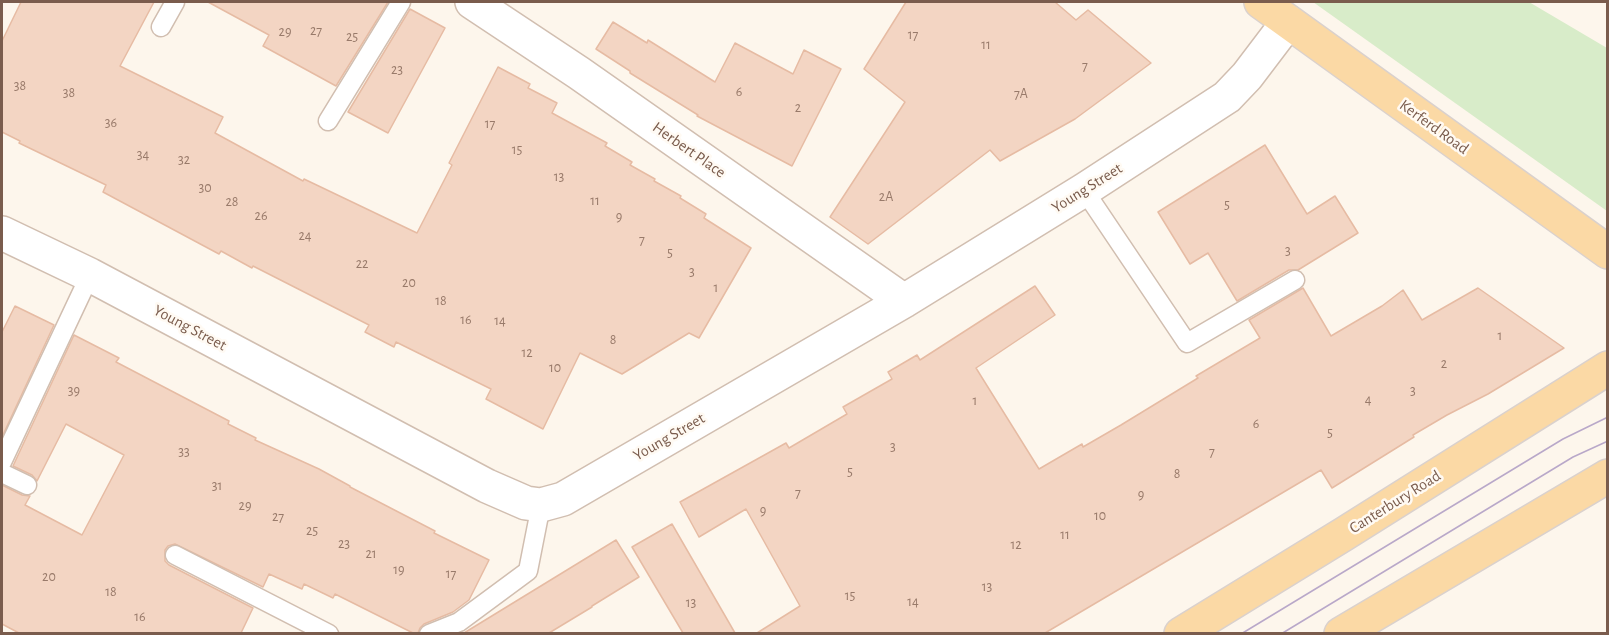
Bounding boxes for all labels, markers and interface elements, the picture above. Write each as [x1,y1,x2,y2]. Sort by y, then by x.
house number: 27 [310,23,322,39]
house number: 29 [279,24,291,40]
house number: 17 [908,27,918,43]
house number: 25 [346,29,358,45]
house number: 11 [981,37,991,53]
house number: 7 [1082,58,1088,74]
house number: 23 [391,62,403,78]
house number: 38 [14,78,26,94]
house number: 6 [736,84,742,100]
house number: 38 [63,85,75,101]
house number: 7A [1014,86,1028,102]
street label: Kerferd Road [1396,95,1472,159]
house number: 2 [795,100,801,116]
house number: 36 [105,115,117,131]
house number: 17 [485,116,495,132]
street label: Herbert Place [649,118,729,182]
house number: 15 [512,142,522,158]
house number: 34 [137,147,149,163]
house number: 32 [178,152,190,168]
street label: Young Street [1048,159,1126,217]
house number: 13 [554,169,564,185]
house number: 30 [198,180,212,196]
house number: 2A [879,189,893,205]
house number: 11 [590,193,600,209]
house number: 28 [225,194,239,210]
house number: 5 [1224,197,1230,213]
house number: 26 [255,208,267,224]
house number: 9 [616,209,622,225]
house number: 24 [298,228,312,244]
house number: 7 [639,232,645,248]
house number: 3 [1285,243,1291,259]
house number: 5 [667,245,673,261]
house number: 22 [356,256,368,272]
house number: 3 [689,264,695,280]
house number: 20 [402,275,416,291]
house number: 1 [714,280,718,296]
house number: 18 [435,293,447,309]
street label: Young Street [150,301,230,355]
house number: 16 [460,312,472,328]
house number: 14 [494,313,506,329]
house number: 1 [1498,328,1502,344]
house number: 8 [610,332,616,348]
house number: 12 [521,345,533,361]
house number: 2 [1441,356,1447,372]
house number: 10 [549,360,561,376]
house number: 39 [68,383,80,399]
house number: 3 [1410,383,1416,399]
house number: 4 [1365,392,1371,408]
house number: 1 [973,393,977,409]
street label: Young Street [630,409,708,465]
house number: 6 [1253,416,1259,432]
house number: 5 [1327,425,1333,441]
house number: 3 [890,439,896,455]
house number: 33 [178,444,190,460]
house number: 7 [1209,444,1215,460]
house number: 5 [847,464,853,480]
house number: 8 [1174,466,1180,482]
street label: Canterbury Road [1346,466,1444,538]
house number: 31 [212,478,222,494]
house number: 7 [795,485,801,501]
house number: 9 [1138,487,1144,503]
house number: 29 [239,498,251,514]
house number: 9 [760,503,766,519]
house number: 10 [1094,508,1106,524]
house number: 27 [272,509,284,525]
house number: 25 [306,523,318,539]
house number: 11 [1060,527,1070,543]
house number: 23 [338,536,350,552]
house number: 12 [1010,537,1022,553]
house number: 21 [365,546,377,562]
house number: 19 [393,562,405,578]
house number: 17 [446,566,456,582]
house number: 20 [42,569,56,585]
house number: 13 [982,579,992,595]
house number: 18 [105,584,117,600]
house number: 15 [845,588,855,604]
house number: 14 [907,594,919,610]
house number: 13 [686,595,696,611]
house number: 16 [134,609,146,625]

